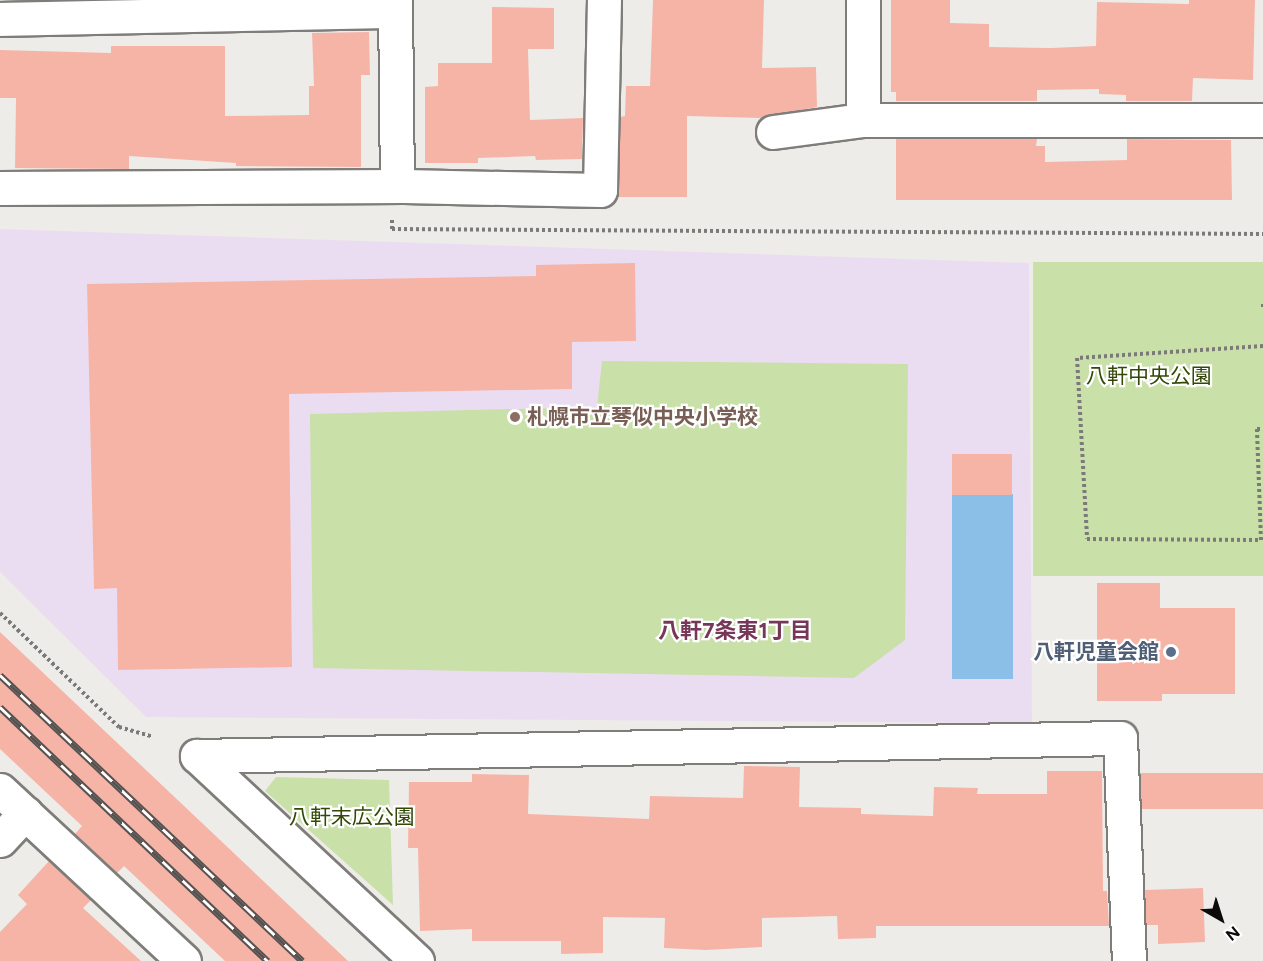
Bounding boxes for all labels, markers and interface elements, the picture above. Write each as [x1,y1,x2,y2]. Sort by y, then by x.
park label: 八軒中央公園 [1086,363,1212,389]
place label: 札幌市立琴似中央小学校 [527,404,758,430]
marker: 札幌市立琴似中央小学校 [508,410,522,424]
district label: 八軒7条東1丁目 [658,618,812,644]
place label: 八軒児童会館 [1033,639,1159,665]
marker: 八軒児童会館 [1164,645,1178,659]
park label: 八軒末広公園 [289,804,415,830]
north arrow [1191,889,1251,949]
text: N [1222,922,1243,945]

